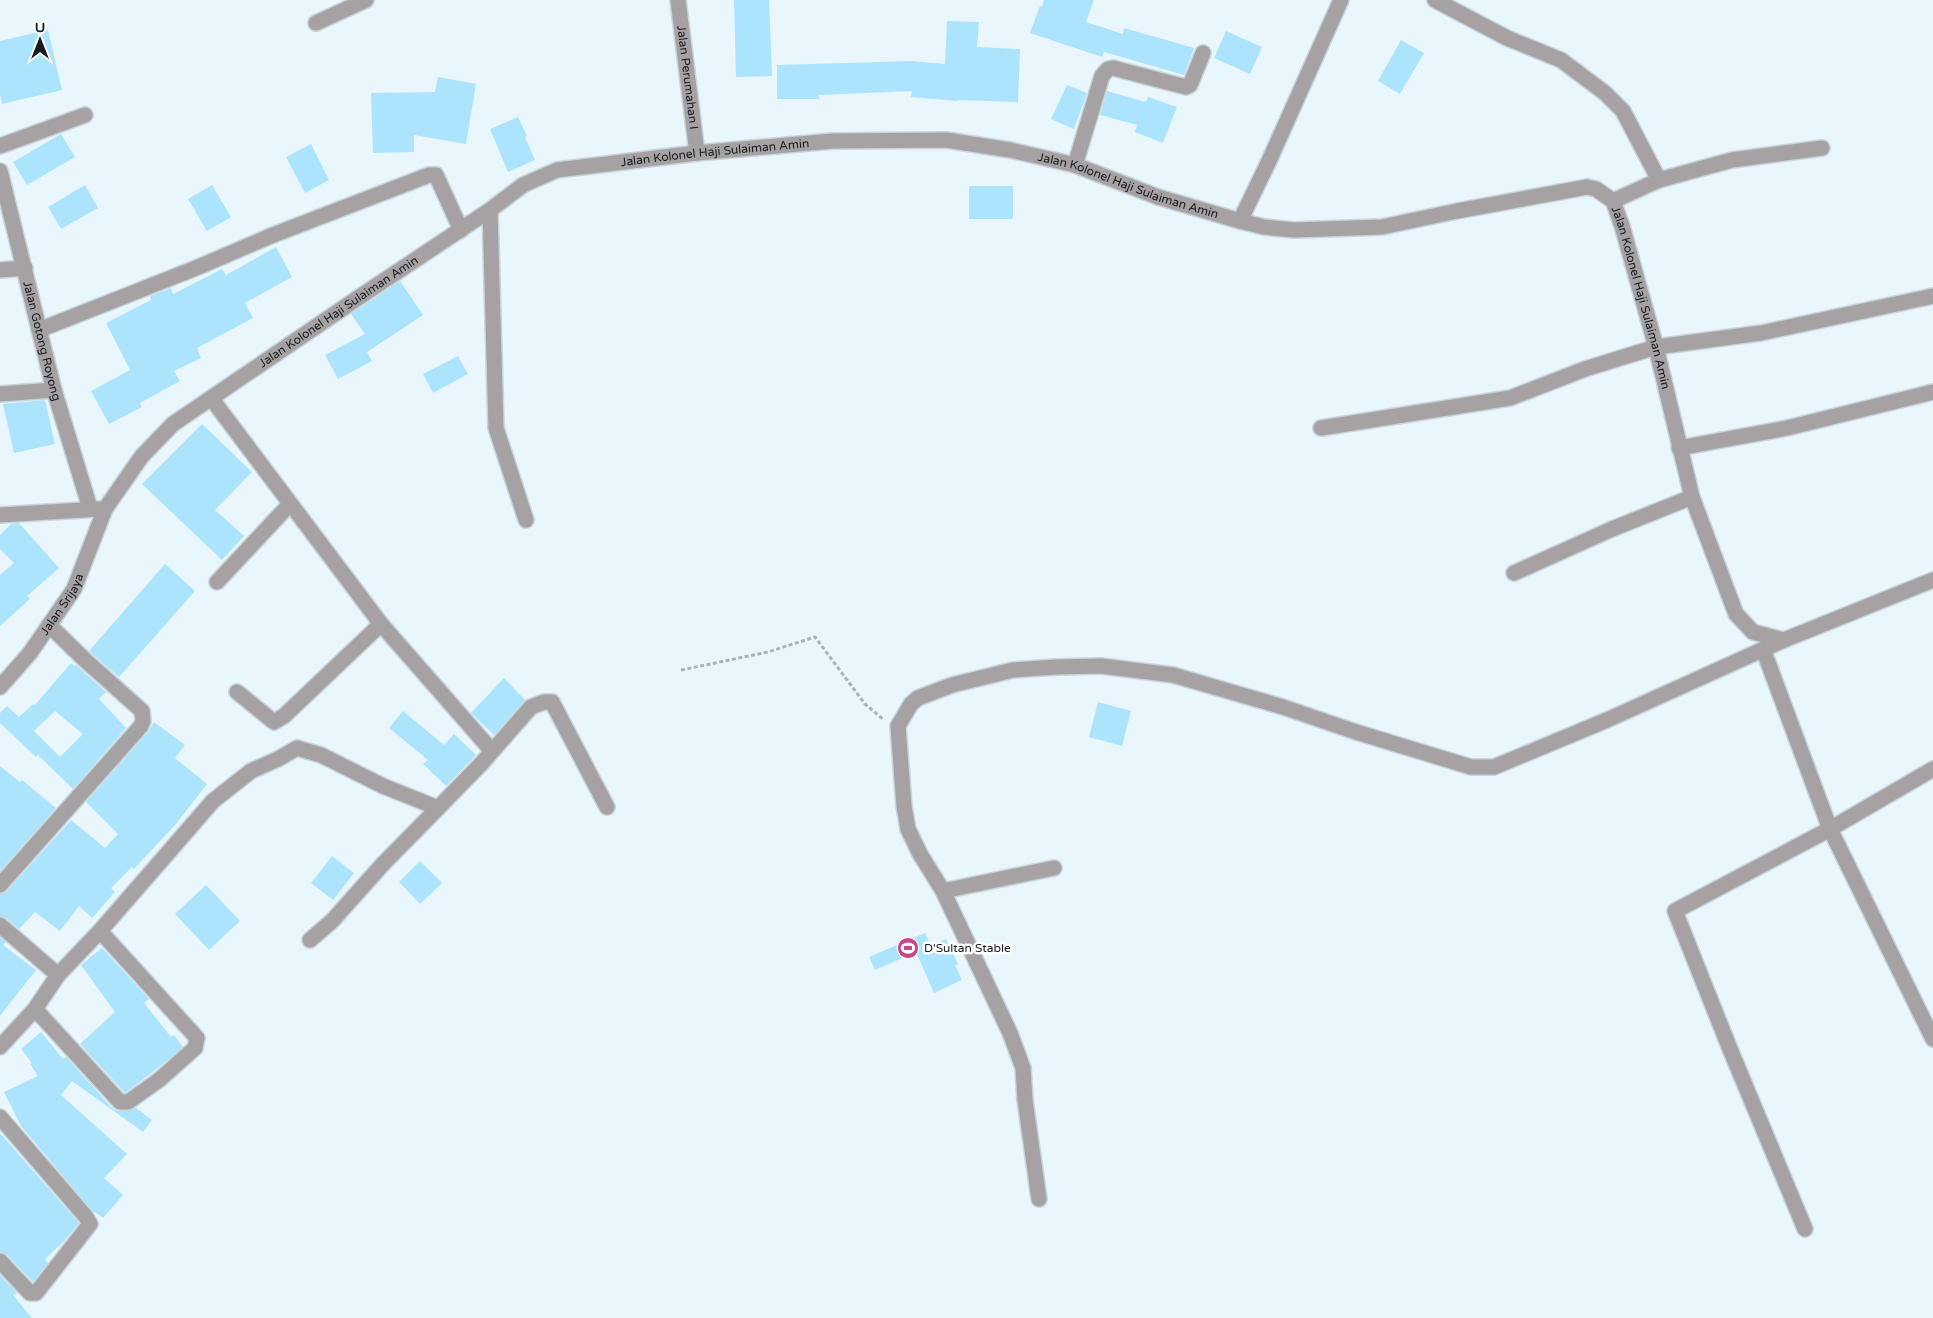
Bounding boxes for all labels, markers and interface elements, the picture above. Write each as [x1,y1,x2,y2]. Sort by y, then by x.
north arrow [15,15,65,65]
text: U [35,19,45,36]
street label: Jalan Perumahan I [674,25,701,130]
street label: Jalan Kolonel Haji Sulaiman Amin [620,136,810,169]
street label: Jalan Kolonel Haji Sulaiman Amin [1037,150,1220,221]
street label: Jalan Kolonel Haji Sulaiman Amin [1608,204,1673,390]
street label: Jalan Kolonel Haji Sulaiman Amin [256,253,421,370]
street label: Jalan Gotong Royong [20,280,64,403]
street label: Jalan Srijaya [38,571,86,638]
sports icon: D'Sultan Stable [896,936,920,960]
place label: D'Sultan Stable [924,941,1011,955]

